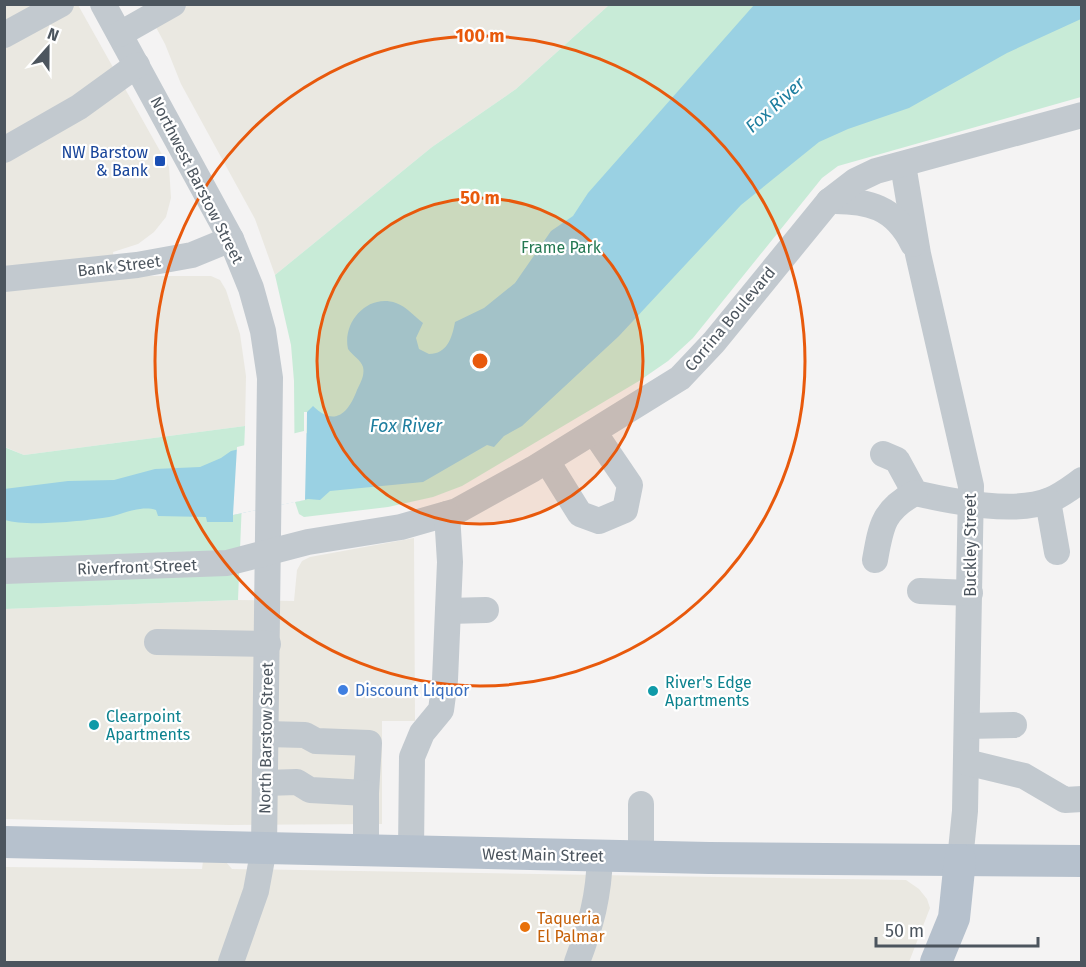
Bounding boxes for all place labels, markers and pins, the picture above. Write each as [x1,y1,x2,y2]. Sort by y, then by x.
place label: NW Barstow & Bank [61,143,149,180]
marker: NW Barstow & Bank [153,154,167,168]
centre of rings [470,351,490,371]
place label: River's Edge Apartments [665,673,752,710]
place label: Discount Liquor [355,681,470,700]
marker: Discount Liquor [336,683,350,697]
marker: River's Edge Apartments [646,684,660,698]
place label: Clearpoint Apartments [106,707,190,744]
marker: Clearpoint Apartments [87,718,101,732]
place label: Taqueria El Palmar [537,909,605,946]
marker: Taqueria El Palmar [518,920,532,934]

